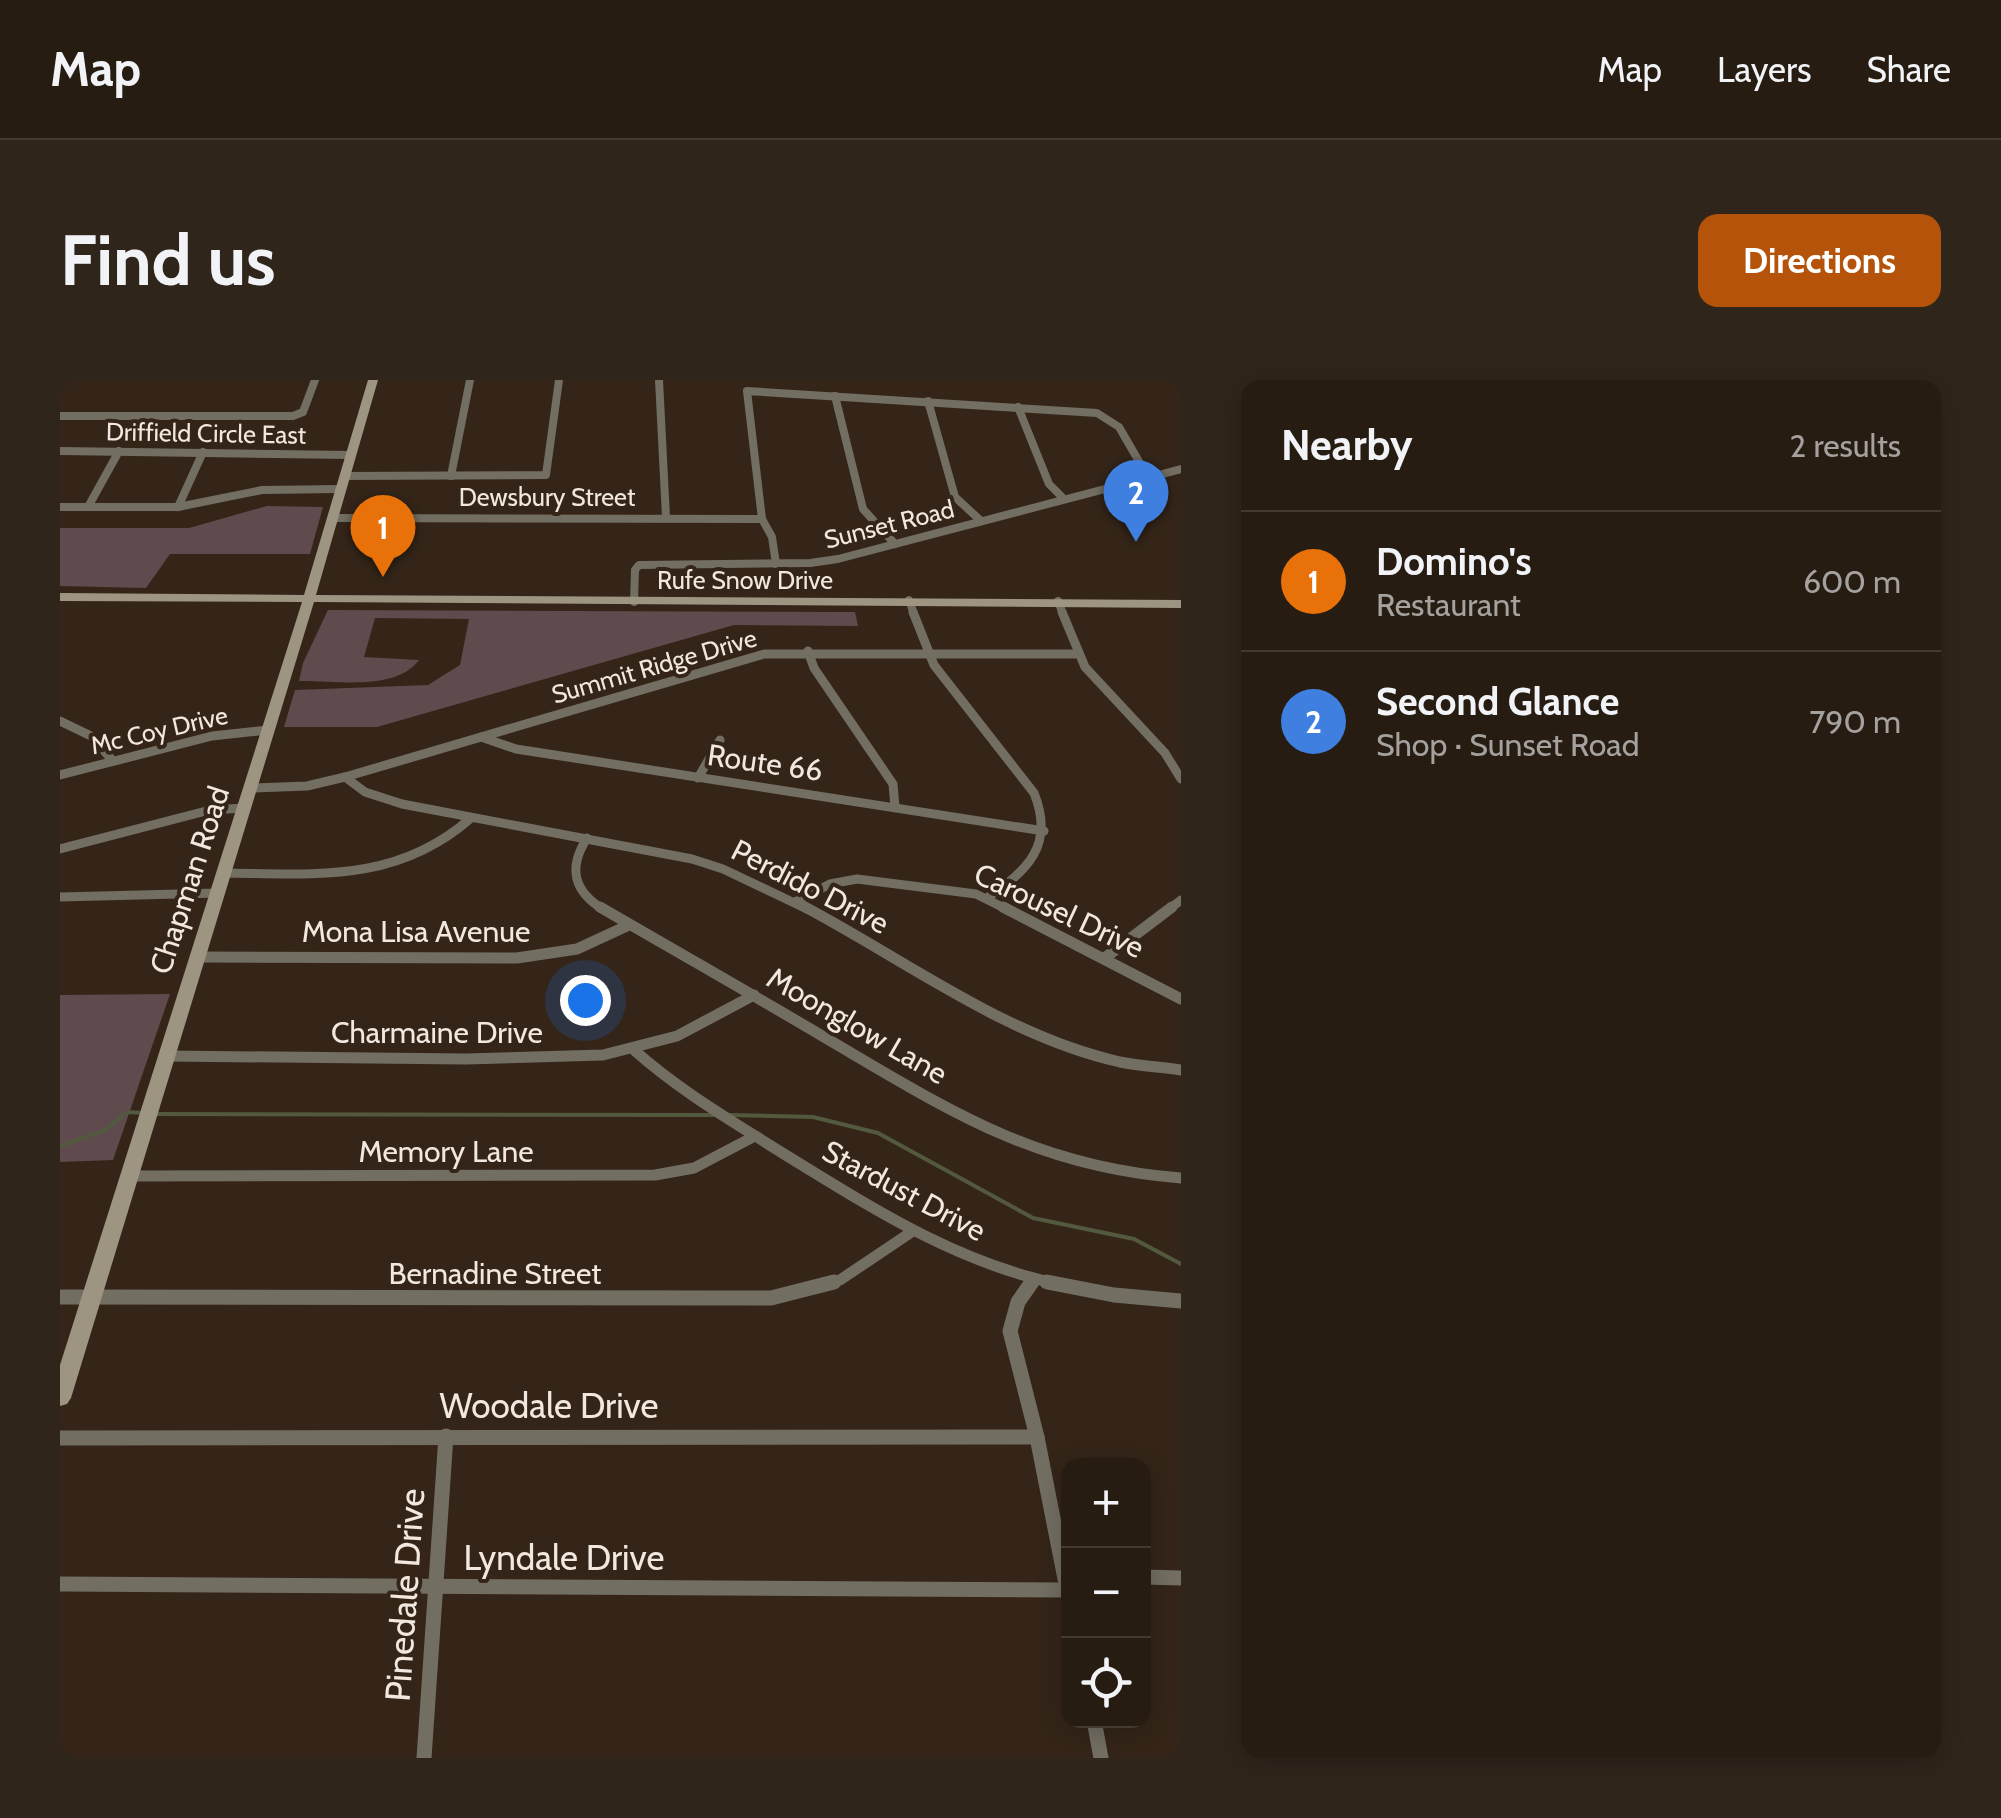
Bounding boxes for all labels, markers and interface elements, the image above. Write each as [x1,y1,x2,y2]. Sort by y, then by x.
text: Map [50,40,141,98]
text: Map [1598,48,1662,91]
text: Layers [1717,48,1811,91]
text: Share [1866,48,1951,91]
button: Directions [1698,214,1941,307]
text: Find us [60,217,276,303]
street label: Driffield Circle East [106,416,307,450]
text: Nearby [1281,419,1413,471]
text: 2 results [1790,426,1901,465]
pin: 2 [1104,460,1168,542]
street label: Dewsbury Street [459,482,636,512]
street label: Sunset Road [821,493,957,555]
pin: 1 [350,494,416,577]
text: Domino's [1376,538,1531,585]
text: 1 [1308,562,1319,601]
text: 600 m [1803,562,1901,601]
street label: Rufe Snow Drive [657,565,833,595]
text: Restaurant [1376,585,1521,624]
street label: Summit Ridge Drive [548,622,760,710]
text: Second Glance [1376,678,1619,725]
street label: Mc Coy Drive [88,700,231,760]
text: 2 [1305,702,1322,741]
text: 790 m [1809,702,1901,741]
text: Shop · Sunset Road [1376,725,1639,764]
street label: Route 66 [705,736,825,789]
street label: Chapman Road [142,781,237,978]
street label: Perdido Drive [725,831,895,942]
street label: Carousel Drive [968,855,1150,966]
street label: Mona Lisa Avenue [302,913,530,950]
street label: Moonglow Lane [761,959,954,1092]
your location [560,975,611,1026]
street label: Charmaine Drive [331,1014,543,1051]
street label: Stardust Drive [816,1132,992,1249]
street label: Memory Lane [358,1133,534,1170]
street label: Bernadine Street [389,1255,601,1292]
street label: Woodale Drive [440,1384,658,1427]
map controls [1061,1458,1151,1728]
button: + [1061,1458,1151,1548]
street label: Pinedale Drive [376,1487,433,1703]
street label: Lyndale Drive [464,1536,664,1579]
button: − [1061,1548,1151,1638]
button: locate [1061,1638,1151,1728]

